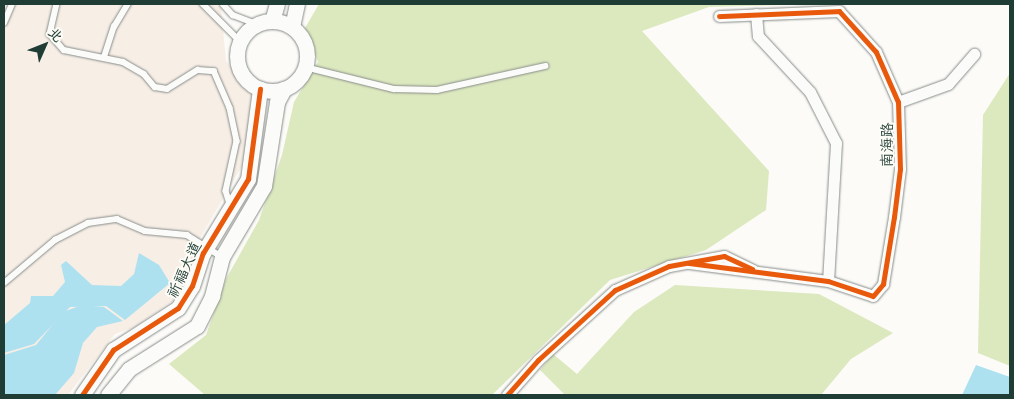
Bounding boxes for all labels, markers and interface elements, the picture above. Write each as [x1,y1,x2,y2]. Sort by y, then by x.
north arrow [20,20,70,70]
text: 北 [44,22,69,47]
street label: 南海路 [877,123,895,167]
street label: 祈福大道 [162,238,204,300]

